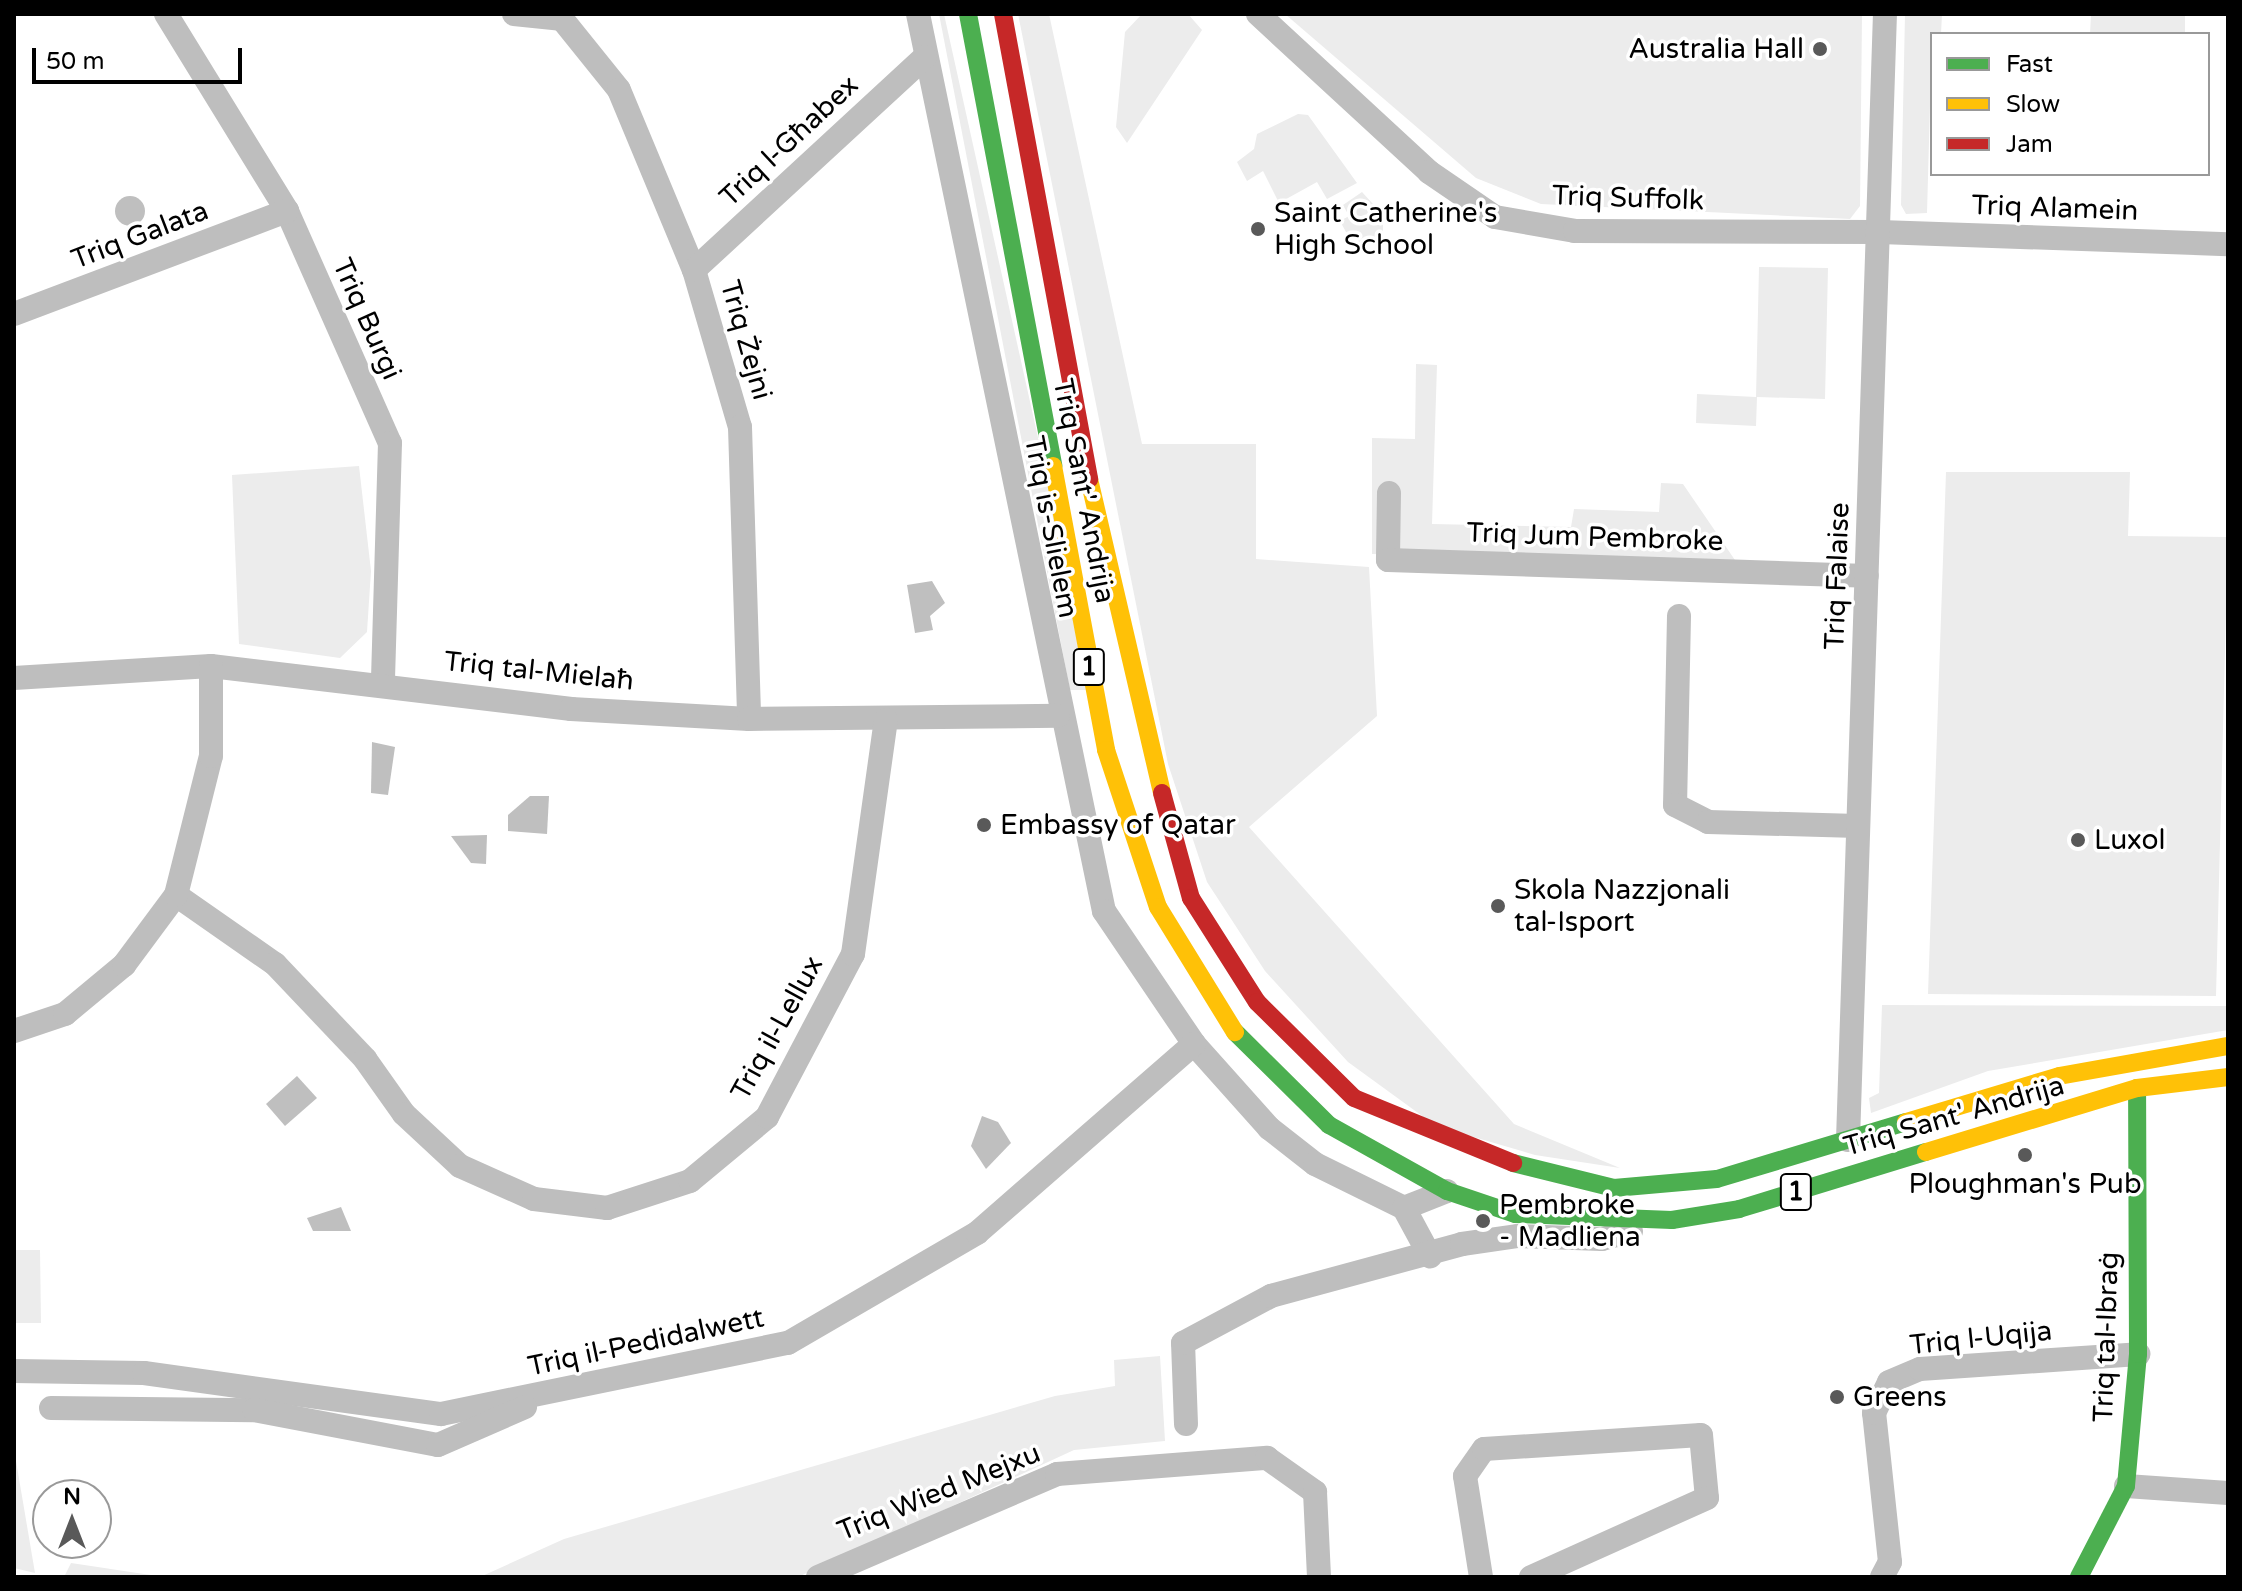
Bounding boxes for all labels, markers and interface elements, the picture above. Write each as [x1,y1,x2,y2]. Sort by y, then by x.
scale bar [36,32,246,82]
place label: Australia Hall [1628,32,1804,66]
legend [1930,32,2210,176]
marker: Australia Hall [1811,40,1829,58]
text: 50 m [46,47,104,76]
text: Fast [2006,50,2053,79]
street label: Triq l-Għabex [713,68,865,214]
text: Slow [2006,90,2060,119]
text: Jam [2006,130,2053,159]
street label: Triq Suffolk [1551,179,1705,217]
street label: Triq Alamein [1971,188,2139,228]
street label: Triq Galata [67,194,213,276]
place label: Saint Catherine's High School [1274,196,1497,262]
marker: Saint Catherine's High School [1249,220,1267,238]
street label: Triq Burgi [325,253,409,385]
street label: Triq Żejni [713,276,779,404]
street label: Triq Sant' Andrija [1046,376,1122,606]
street label: Triq is-Slielem [1017,433,1085,621]
street label: Triq Falaise [1818,502,1856,650]
street label: Triq Jum Pembroke [1466,516,1724,558]
street label: Triq tal-Mielaħ [442,644,636,698]
road number: 1 [1071,645,1107,689]
place label: Embassy of Qatar [1000,808,1236,842]
marker: Embassy of Qatar [975,816,993,834]
place label: Luxol [2094,823,2166,857]
marker: Luxol [2069,831,2087,849]
place label: Skola Nazzjonali tal-Isport [1514,873,1730,939]
marker: Skola Nazzjonali tal-Isport [1489,897,1507,915]
street label: Triq il-Lellux [724,950,830,1106]
street label: Triq Sant' Andrija [1840,1068,2068,1164]
marker: Ploughman's Pub [2016,1146,2034,1164]
place label: Ploughman's Pub [1908,1167,2142,1201]
road number: 1 [1778,1170,1814,1214]
place label: Pembroke - Madliena [1499,1188,1641,1254]
marker: Pembroke - Madliena [1474,1212,1492,1230]
street label: Triq tal-Ibraġ [2086,1251,2126,1423]
street label: Triq il-Pedidalwett [525,1301,767,1383]
street label: Triq l-Uqija [1908,1314,2054,1362]
place label: Greens [1853,1380,1947,1414]
marker: Greens [1828,1388,1846,1406]
street label: Triq Wied Mejxu [833,1436,1045,1548]
north arrow [32,1479,112,1559]
text: N [63,1484,81,1510]

